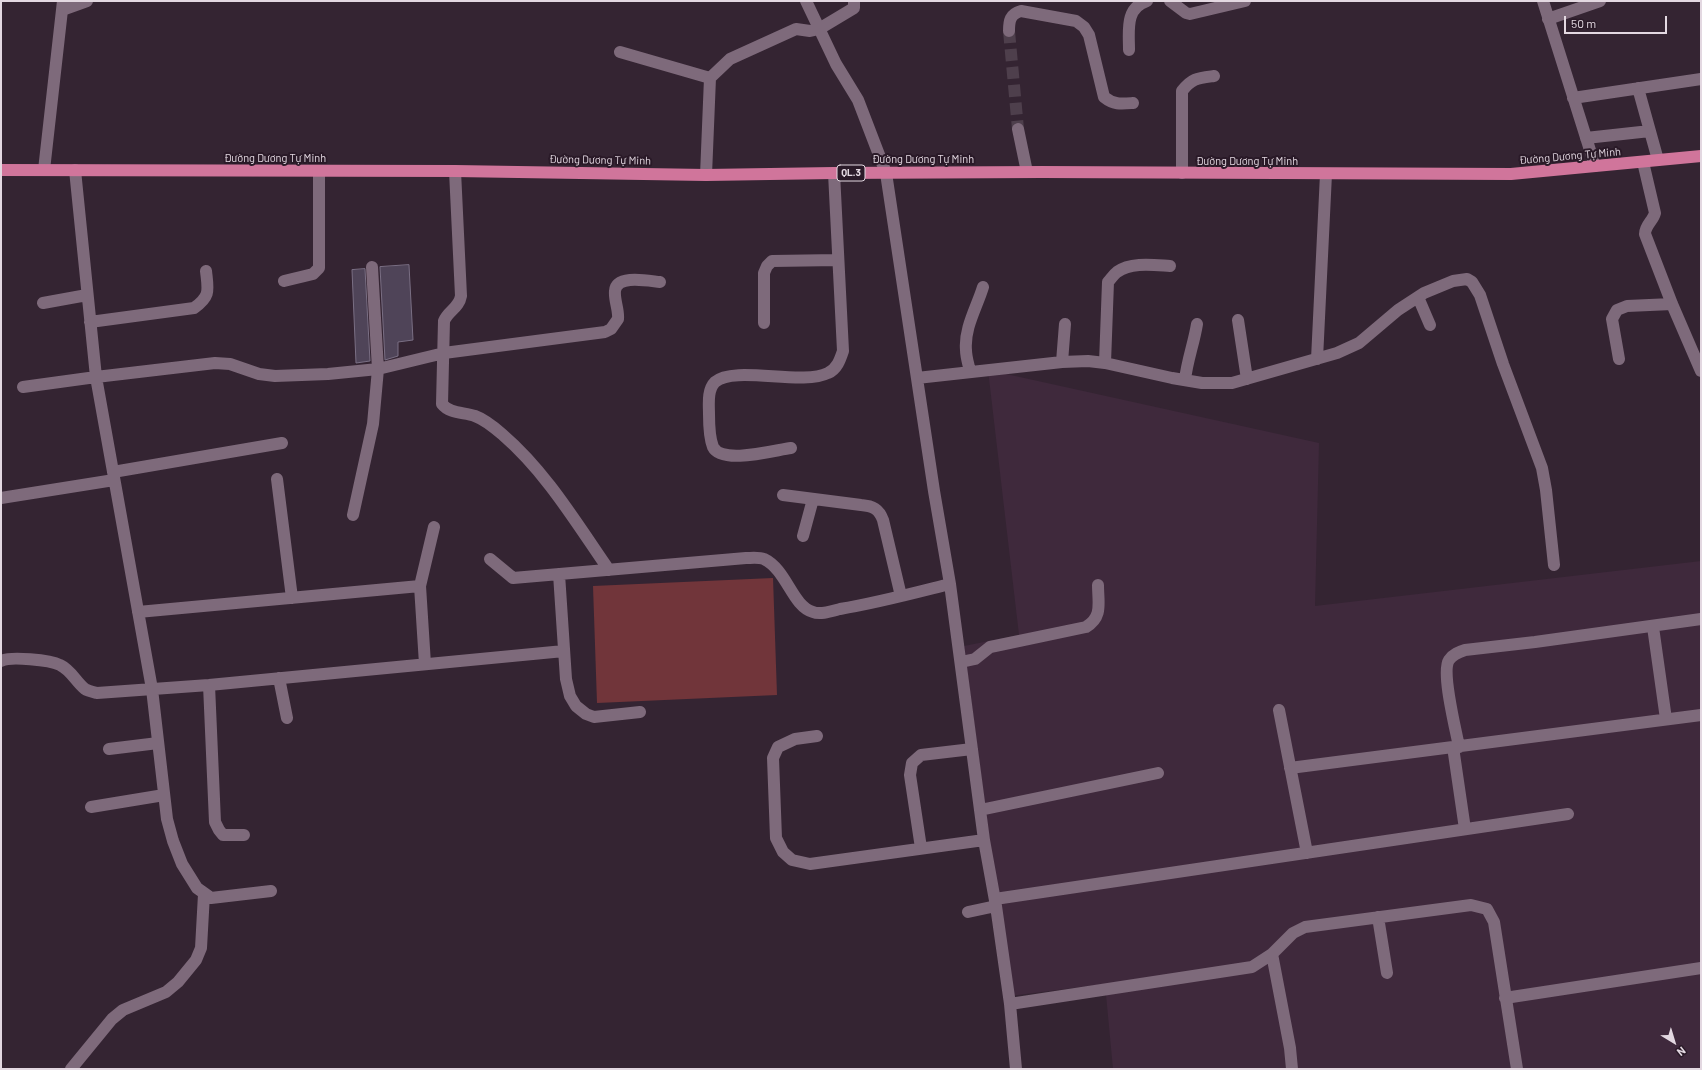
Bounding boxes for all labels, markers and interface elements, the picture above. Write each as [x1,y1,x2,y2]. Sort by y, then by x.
scale bar [1566,8,1669,34]
text: 50 m [1571,16,1596,30]
street label: Đường Dương Tự Minh [1519,145,1621,167]
street label: Đường Dương Tự Minh [224,151,326,165]
street label: Đường Dương Tự Minh [872,152,974,166]
street label: Đường Dương Tự Minh [549,153,651,167]
street label: Đường Dương Tự Minh [1196,154,1298,168]
road number: QL.3 [837,165,865,181]
north arrow [1654,1022,1694,1062]
text: N [1675,1044,1689,1059]

